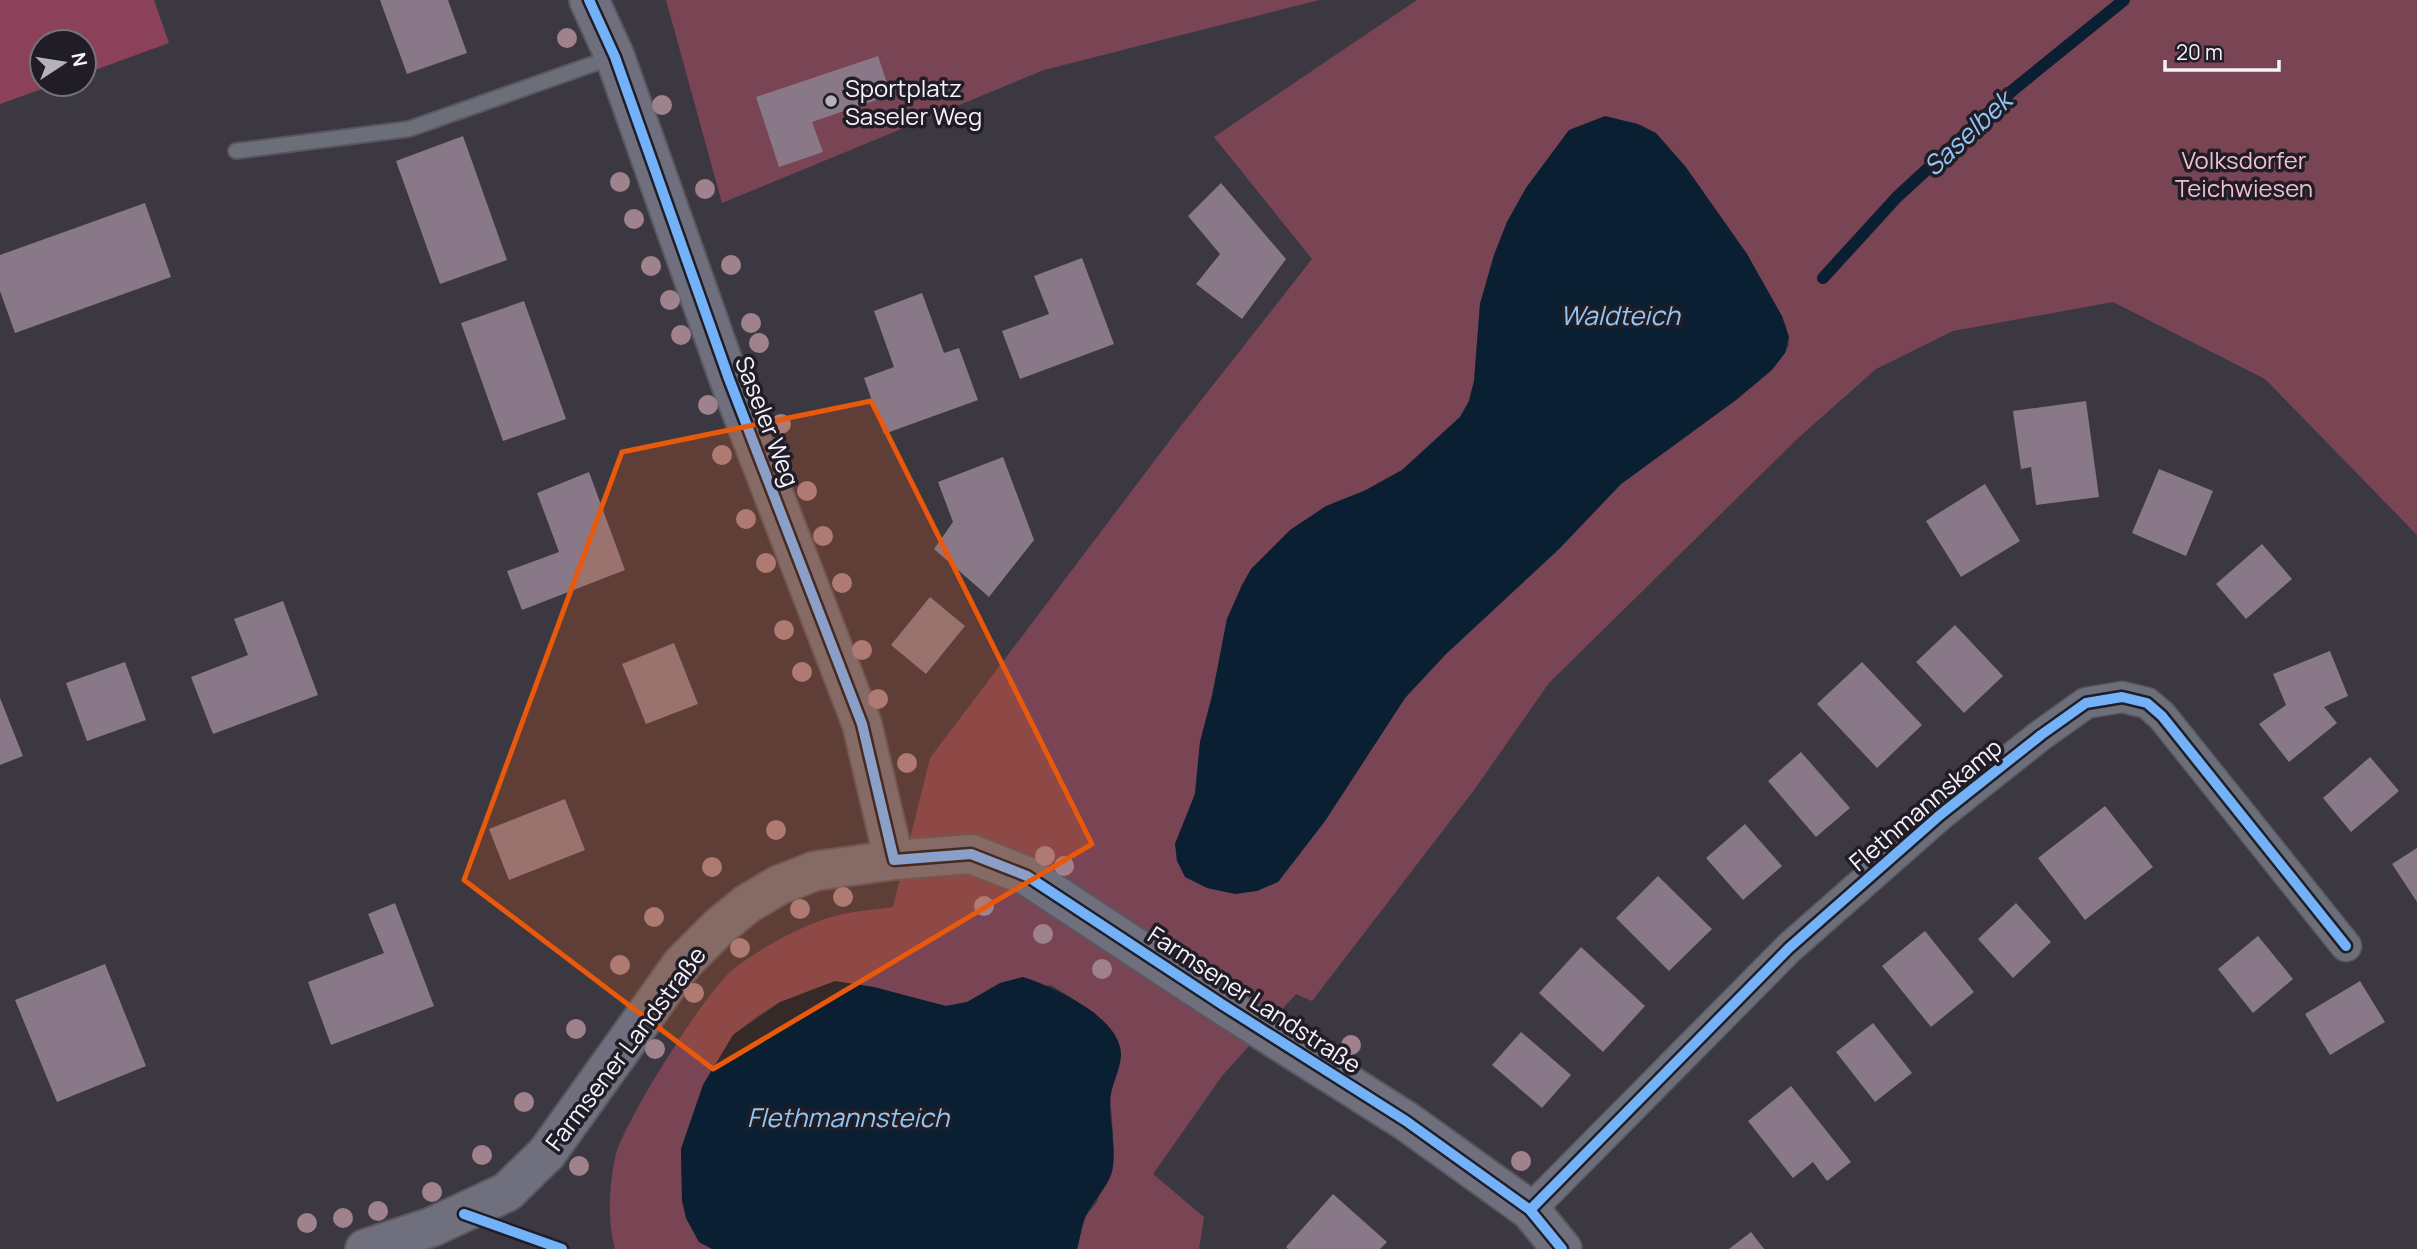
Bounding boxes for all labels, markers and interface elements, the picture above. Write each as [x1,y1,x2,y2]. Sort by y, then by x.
north arrow [28,28,98,98]
scale bar [2165,28,2279,72]
text: 20 m [2176,38,2223,66]
text: N [65,50,94,69]
place label: Sportplatz Saseler Weg [845,71,982,132]
water label: Saselbek [1915,80,2022,183]
marker: Sportplatz Saseler Weg [823,93,839,109]
park label: Volksdorfer Teichwiesen [2175,143,2313,204]
water label: Waldteich [1560,297,1682,333]
street label: Saseler Weg [728,351,808,491]
street label: Flethmannskamp [1842,730,2008,878]
street label: Farmsener Landstraße [1142,918,1368,1080]
street label: Farmsener Landstraße [537,939,713,1157]
water label: Flethmannsteich [747,1099,951,1135]

